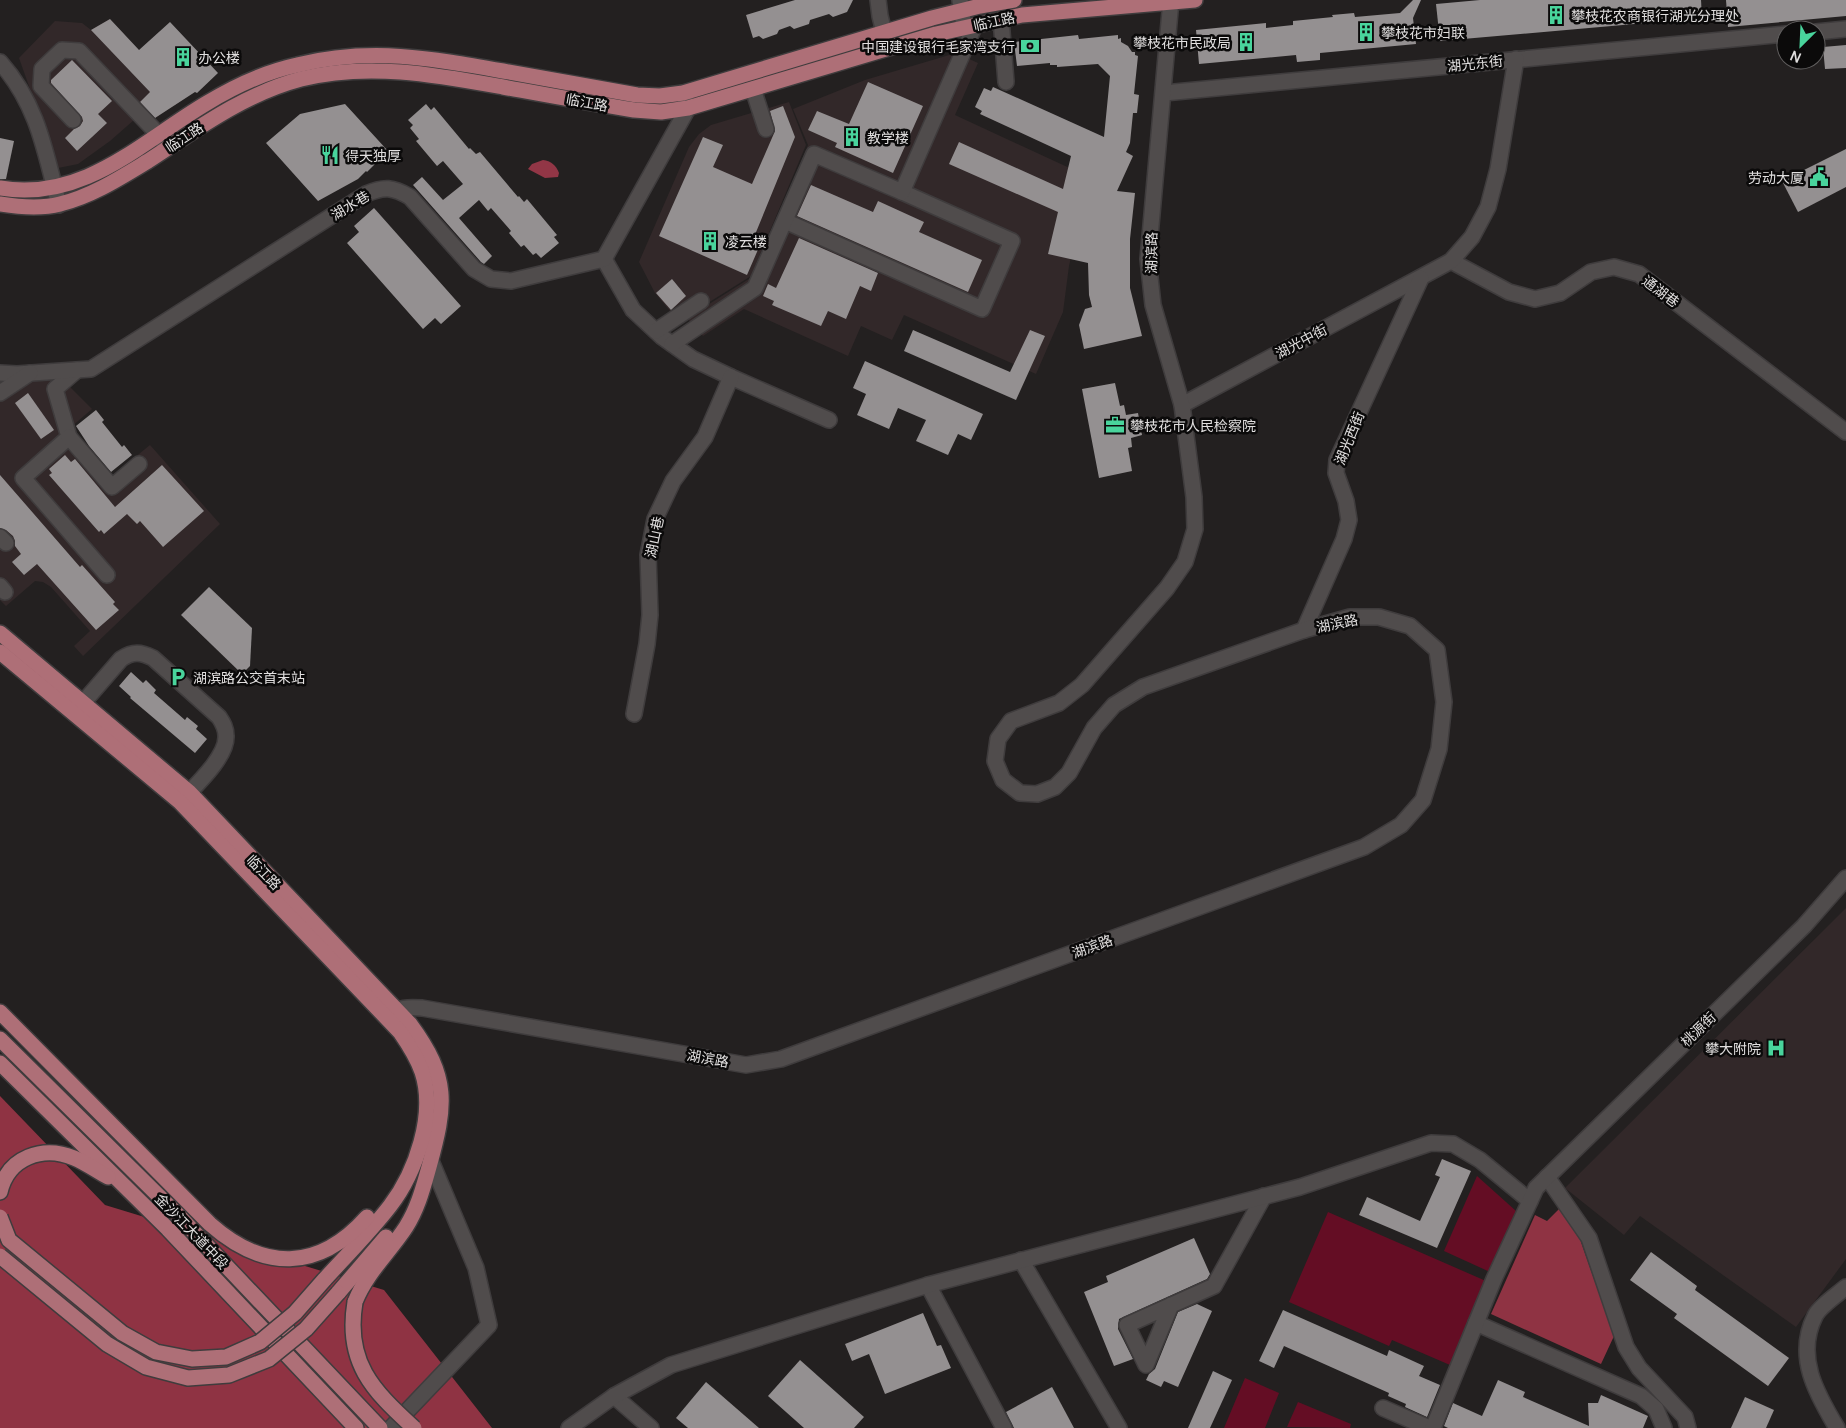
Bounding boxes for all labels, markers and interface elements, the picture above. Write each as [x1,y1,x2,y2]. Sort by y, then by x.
building icon: 攀枝花农商银行湖光分理处 [1545,4,1567,26]
place label: 攀枝花农商银行湖光分理处 [1571,6,1739,25]
street label: 临江路 [971,7,1017,35]
north arrow [1776,20,1826,70]
building icon: 攀枝花市妇联 [1355,21,1377,43]
place label: 攀枝花市妇联 [1381,23,1465,42]
building icon: 攀枝花市民政局 [1235,31,1257,53]
place label: 攀枝花市民政局 [1133,33,1231,52]
bank icon: 中国建设银行毛家湾支行 [1019,35,1041,57]
place label: 中国建设银行毛家湾支行 [861,37,1015,56]
building icon: 办公楼 [172,46,194,68]
text: N [1787,47,1804,68]
place label: 办公楼 [198,48,240,67]
street label: 湖光东街 [1446,51,1504,75]
street label: 临江路 [565,89,609,115]
street label: 临江路 [161,118,207,156]
building icon: 教学楼 [841,126,863,148]
place label: 教学楼 [867,128,909,147]
restaurant icon: 得天独厚 [319,144,341,166]
place label: 得天独厚 [345,146,401,165]
public building icon: 劳动大厦 [1808,166,1830,188]
place label: 劳动大厦 [1748,168,1804,187]
street label: 湖水巷 [327,186,373,224]
building icon: 凌云楼 [699,230,721,252]
place label: 凌云楼 [725,232,767,251]
street label: 湖滨路 [1141,232,1161,274]
street label: 通湖巷 [1639,271,1683,311]
street label: 湖光中街 [1272,319,1330,363]
street label: 湖光西街 [1330,408,1368,468]
office icon: 攀枝花市人民检察院 [1104,414,1126,436]
place label: 攀枝花市人民检察院 [1130,416,1256,435]
street label: 湖山巷 [640,514,668,560]
street label: 湖滨路 [1314,609,1360,637]
parking icon: 湖滨路公交首末站 [167,666,189,688]
place label: 湖滨路公交首末站 [193,668,305,687]
street label: 临江路 [243,850,285,894]
street label: 湖滨路 [1069,930,1115,962]
street label: 桃源街 [1676,1008,1720,1050]
hospital icon: 攀大附院 [1765,1037,1787,1059]
place label: 攀大附院 [1705,1039,1761,1058]
street label: 湖滨路 [686,1045,730,1071]
street label: 金沙江大道中段 [151,1189,233,1273]

